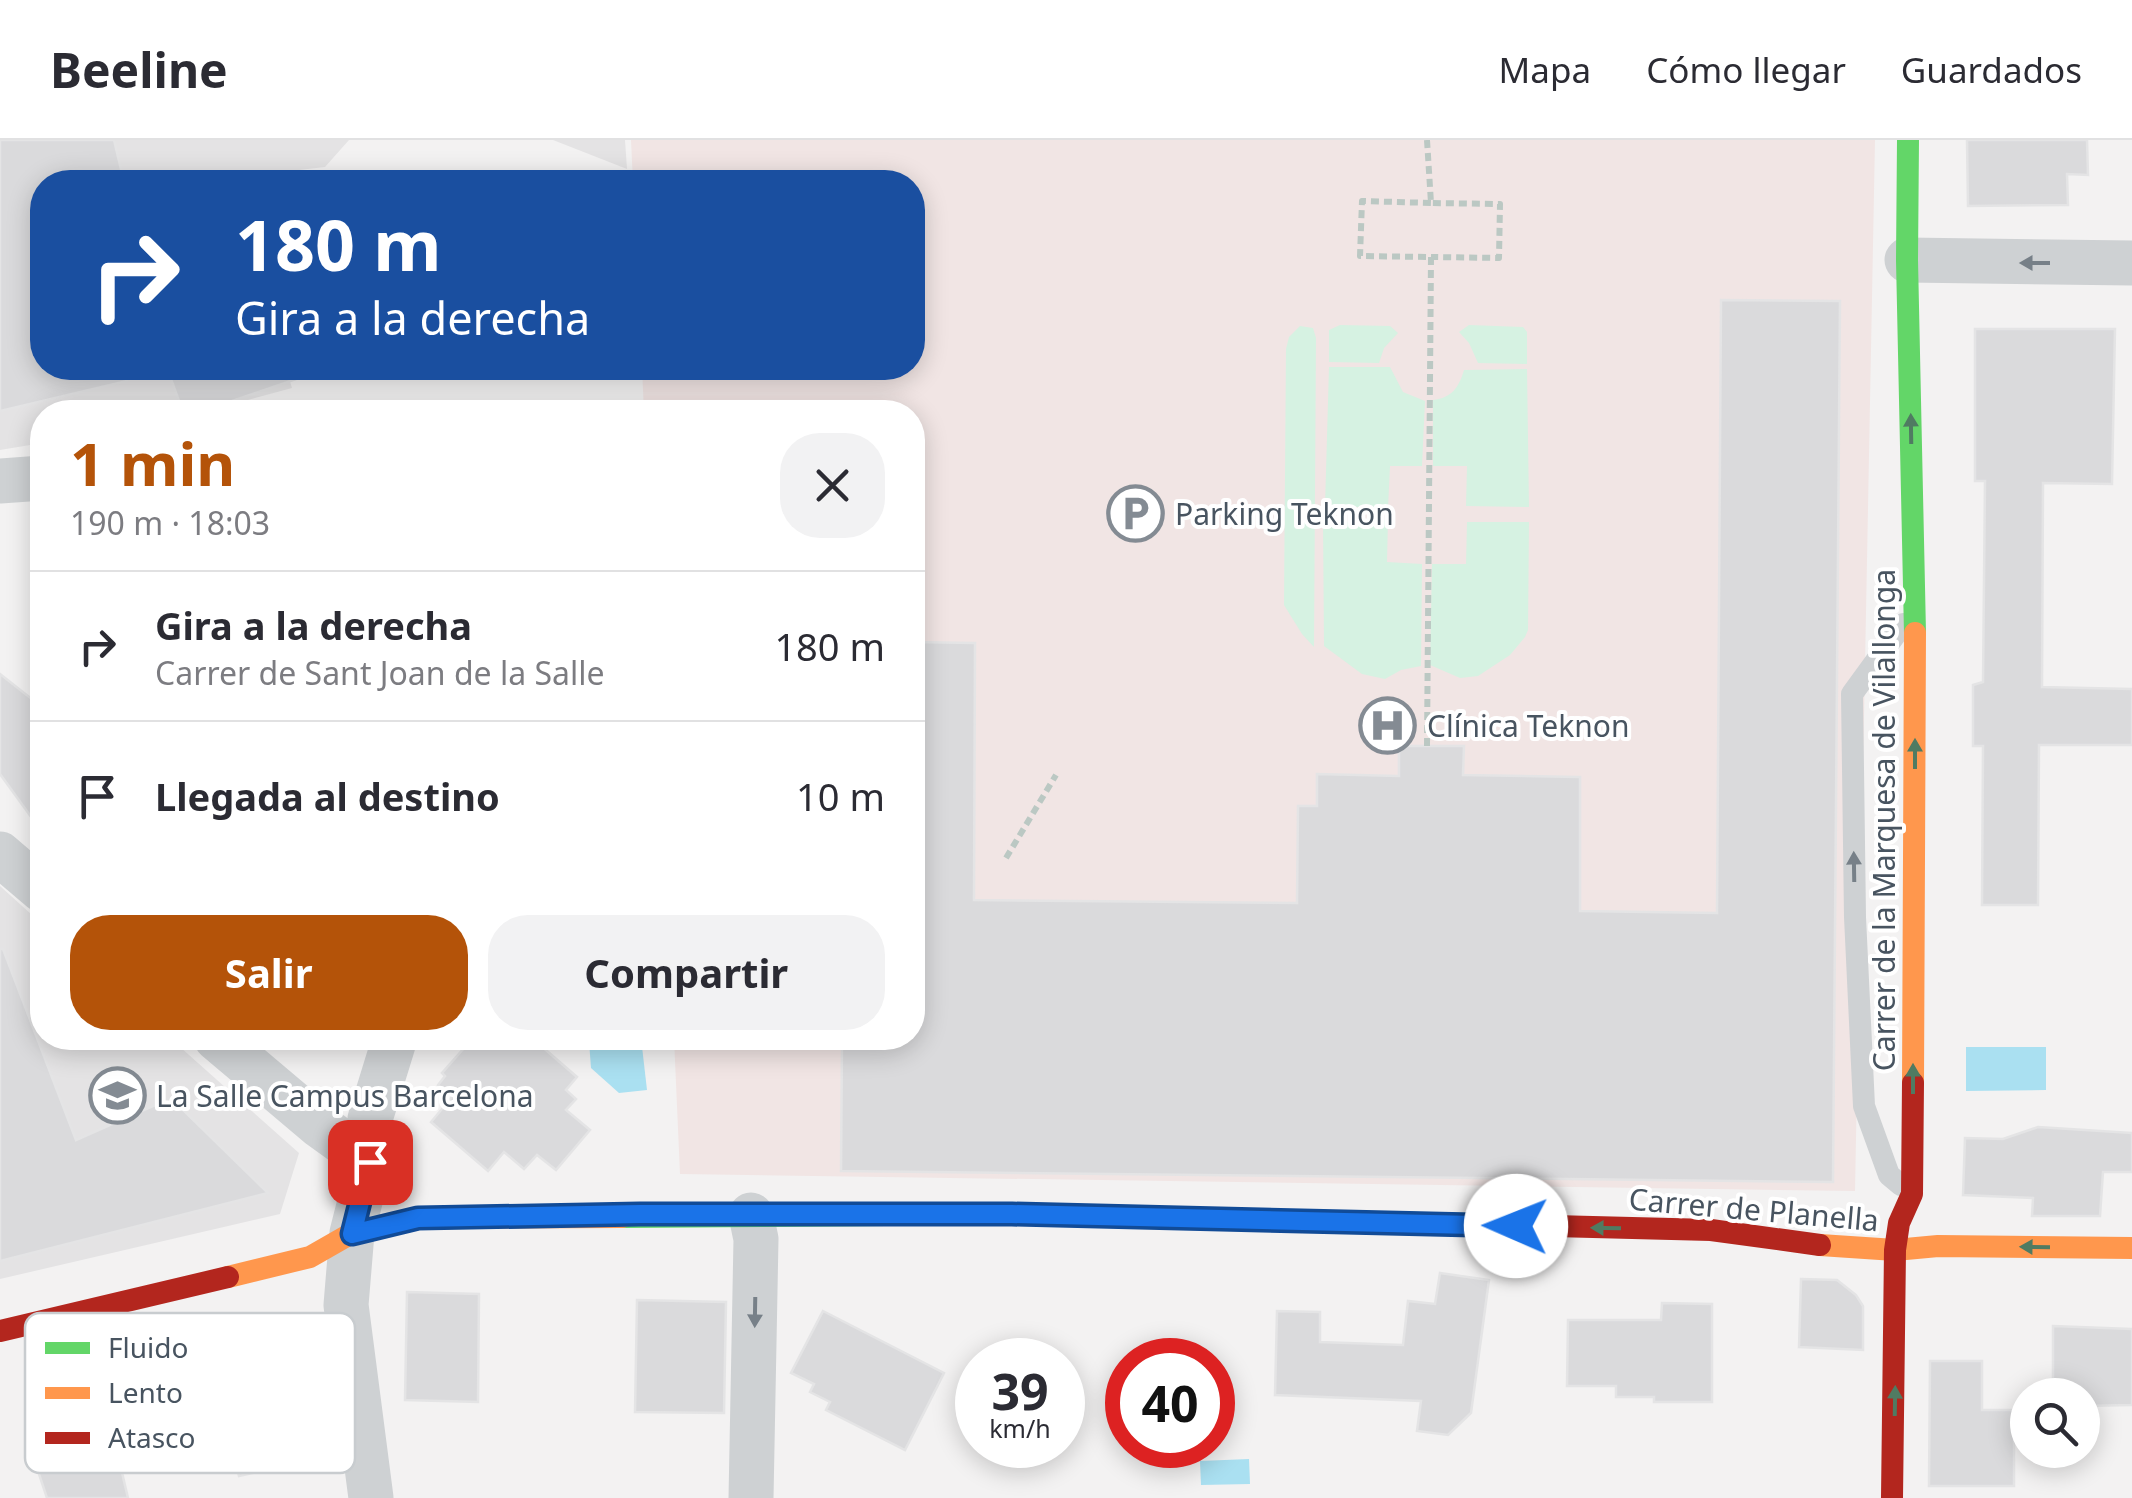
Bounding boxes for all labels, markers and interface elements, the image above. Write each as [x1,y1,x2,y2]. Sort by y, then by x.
text: Beeline [50,37,228,102]
text: Mapa [1499,46,1591,93]
text: Cómo llegar [1646,46,1846,93]
text: Guardados [1901,46,2082,93]
text: 180 m [235,196,442,292]
icon: right [70,210,200,340]
one-way arrow [2018,255,2050,271]
text: Gira a la derecha [235,287,590,348]
one-way arrow [1902,412,1918,444]
text: 1 min [70,422,235,504]
button: close [780,433,885,538]
parking icon: Parking Teknon [1106,483,1166,543]
place label: Parking Teknon [1175,493,1394,534]
text: 190 m · 18:03 [70,501,270,544]
street label: Carrer de la Marquesa de Vilallonga [1863,569,1904,1071]
text: Gira a la derecha [155,599,472,651]
icon: right [70,619,125,674]
text: 180 m [774,620,885,672]
text: Carrer de Sant Joan de la Salle [155,651,605,694]
hospital icon: Clínica Teknon [1358,695,1418,755]
place label: Clínica Teknon [1427,705,1630,746]
one-way arrow [1907,737,1923,769]
icon: arrive [70,769,125,824]
text: Llegada al destino [155,770,500,822]
text: 10 m [796,770,885,822]
one-way arrow [1846,850,1862,882]
button: Salir [70,915,468,1030]
button: Compartir [488,915,885,1030]
one-way arrow [1905,1062,1921,1094]
school or university icon: La Salle Campus Barcelona [87,1065,147,1125]
place label: La Salle Campus Barcelona [156,1075,534,1116]
pin [328,1120,413,1205]
icon: arrive [343,1135,398,1190]
position arrow [1464,1174,1568,1278]
street label: Carrer de Planella [1627,1178,1881,1240]
one-way arrow [1590,1219,1622,1235]
one-way arrow [2018,1239,2050,1255]
one-way arrow [746,1296,762,1328]
legend [25,1313,355,1473]
text: Fluido [108,1328,188,1366]
speed limit sign: 40 [1105,1338,1235,1468]
text: 39 [991,1357,1049,1425]
text: Lento [108,1373,183,1411]
map controls [2010,1378,2100,1468]
button: search [2010,1378,2100,1468]
one-way arrow [1887,1384,1903,1416]
text: km/h [989,1411,1051,1445]
text: Atasco [108,1418,196,1456]

